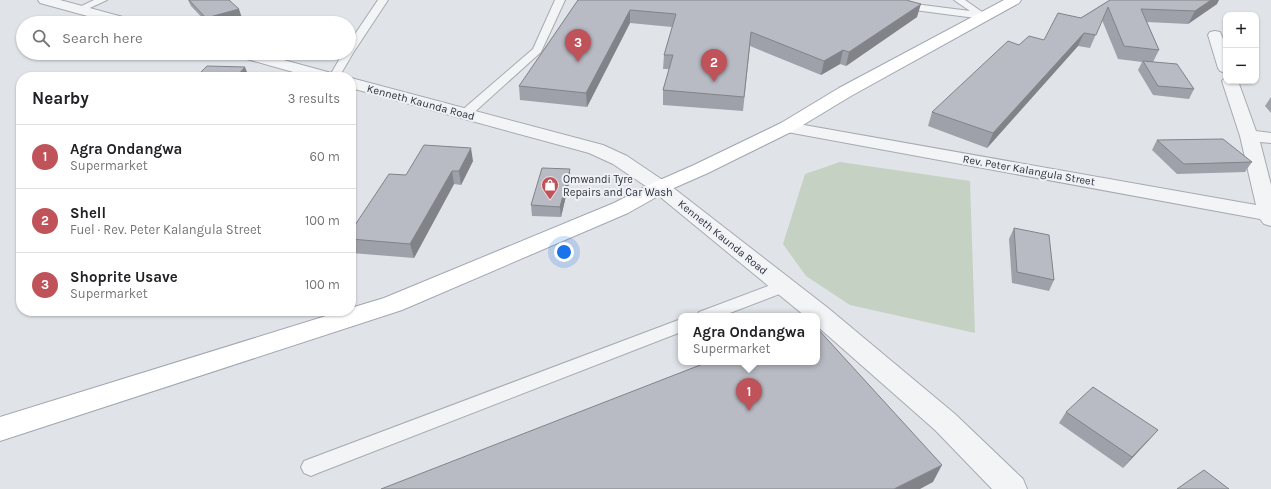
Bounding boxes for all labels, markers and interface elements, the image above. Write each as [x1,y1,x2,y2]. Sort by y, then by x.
map controls [1223,12,1259,84]
button: + [1223,12,1259,48]
search box [16,16,356,60]
icon: search [30,27,52,49]
text: Search here [62,29,143,47]
pin: 3 [565,29,591,62]
button: − [1223,48,1259,84]
pin: 2 [701,49,727,82]
street label: Kenneth Kaunda Road [365,82,476,123]
text: Nearby [32,88,89,108]
text: 3 results [288,91,340,106]
text: Agra Ondangwa [70,140,182,158]
text: 1 [43,149,47,164]
text: 60 m [310,149,340,164]
street label: Rev. Peter Kalangula Street [962,152,1096,189]
text: Supermarket [70,158,148,173]
place label: Omwandi Tyre Repairs and Car Wash [563,173,673,199]
shop icon: Omwandi Tyre Repairs and Car Wash [540,175,560,200]
street label: Kenneth Kaunda Road [675,197,770,277]
text: Shell [70,204,106,222]
text: 2 [41,213,49,228]
text: 100 m [305,213,340,228]
text: Fuel · Rev. Peter Kalangula Street [70,222,261,237]
your location [554,242,574,262]
text: Shoprite Usave [70,268,178,286]
text: 3 [41,277,49,292]
text: 100 m [305,277,340,292]
text: Supermarket [70,286,148,301]
popup [678,313,820,365]
text: Agra Ondangwa [693,323,805,341]
text: Supermarket [693,341,770,356]
pin: 1 [736,378,762,411]

